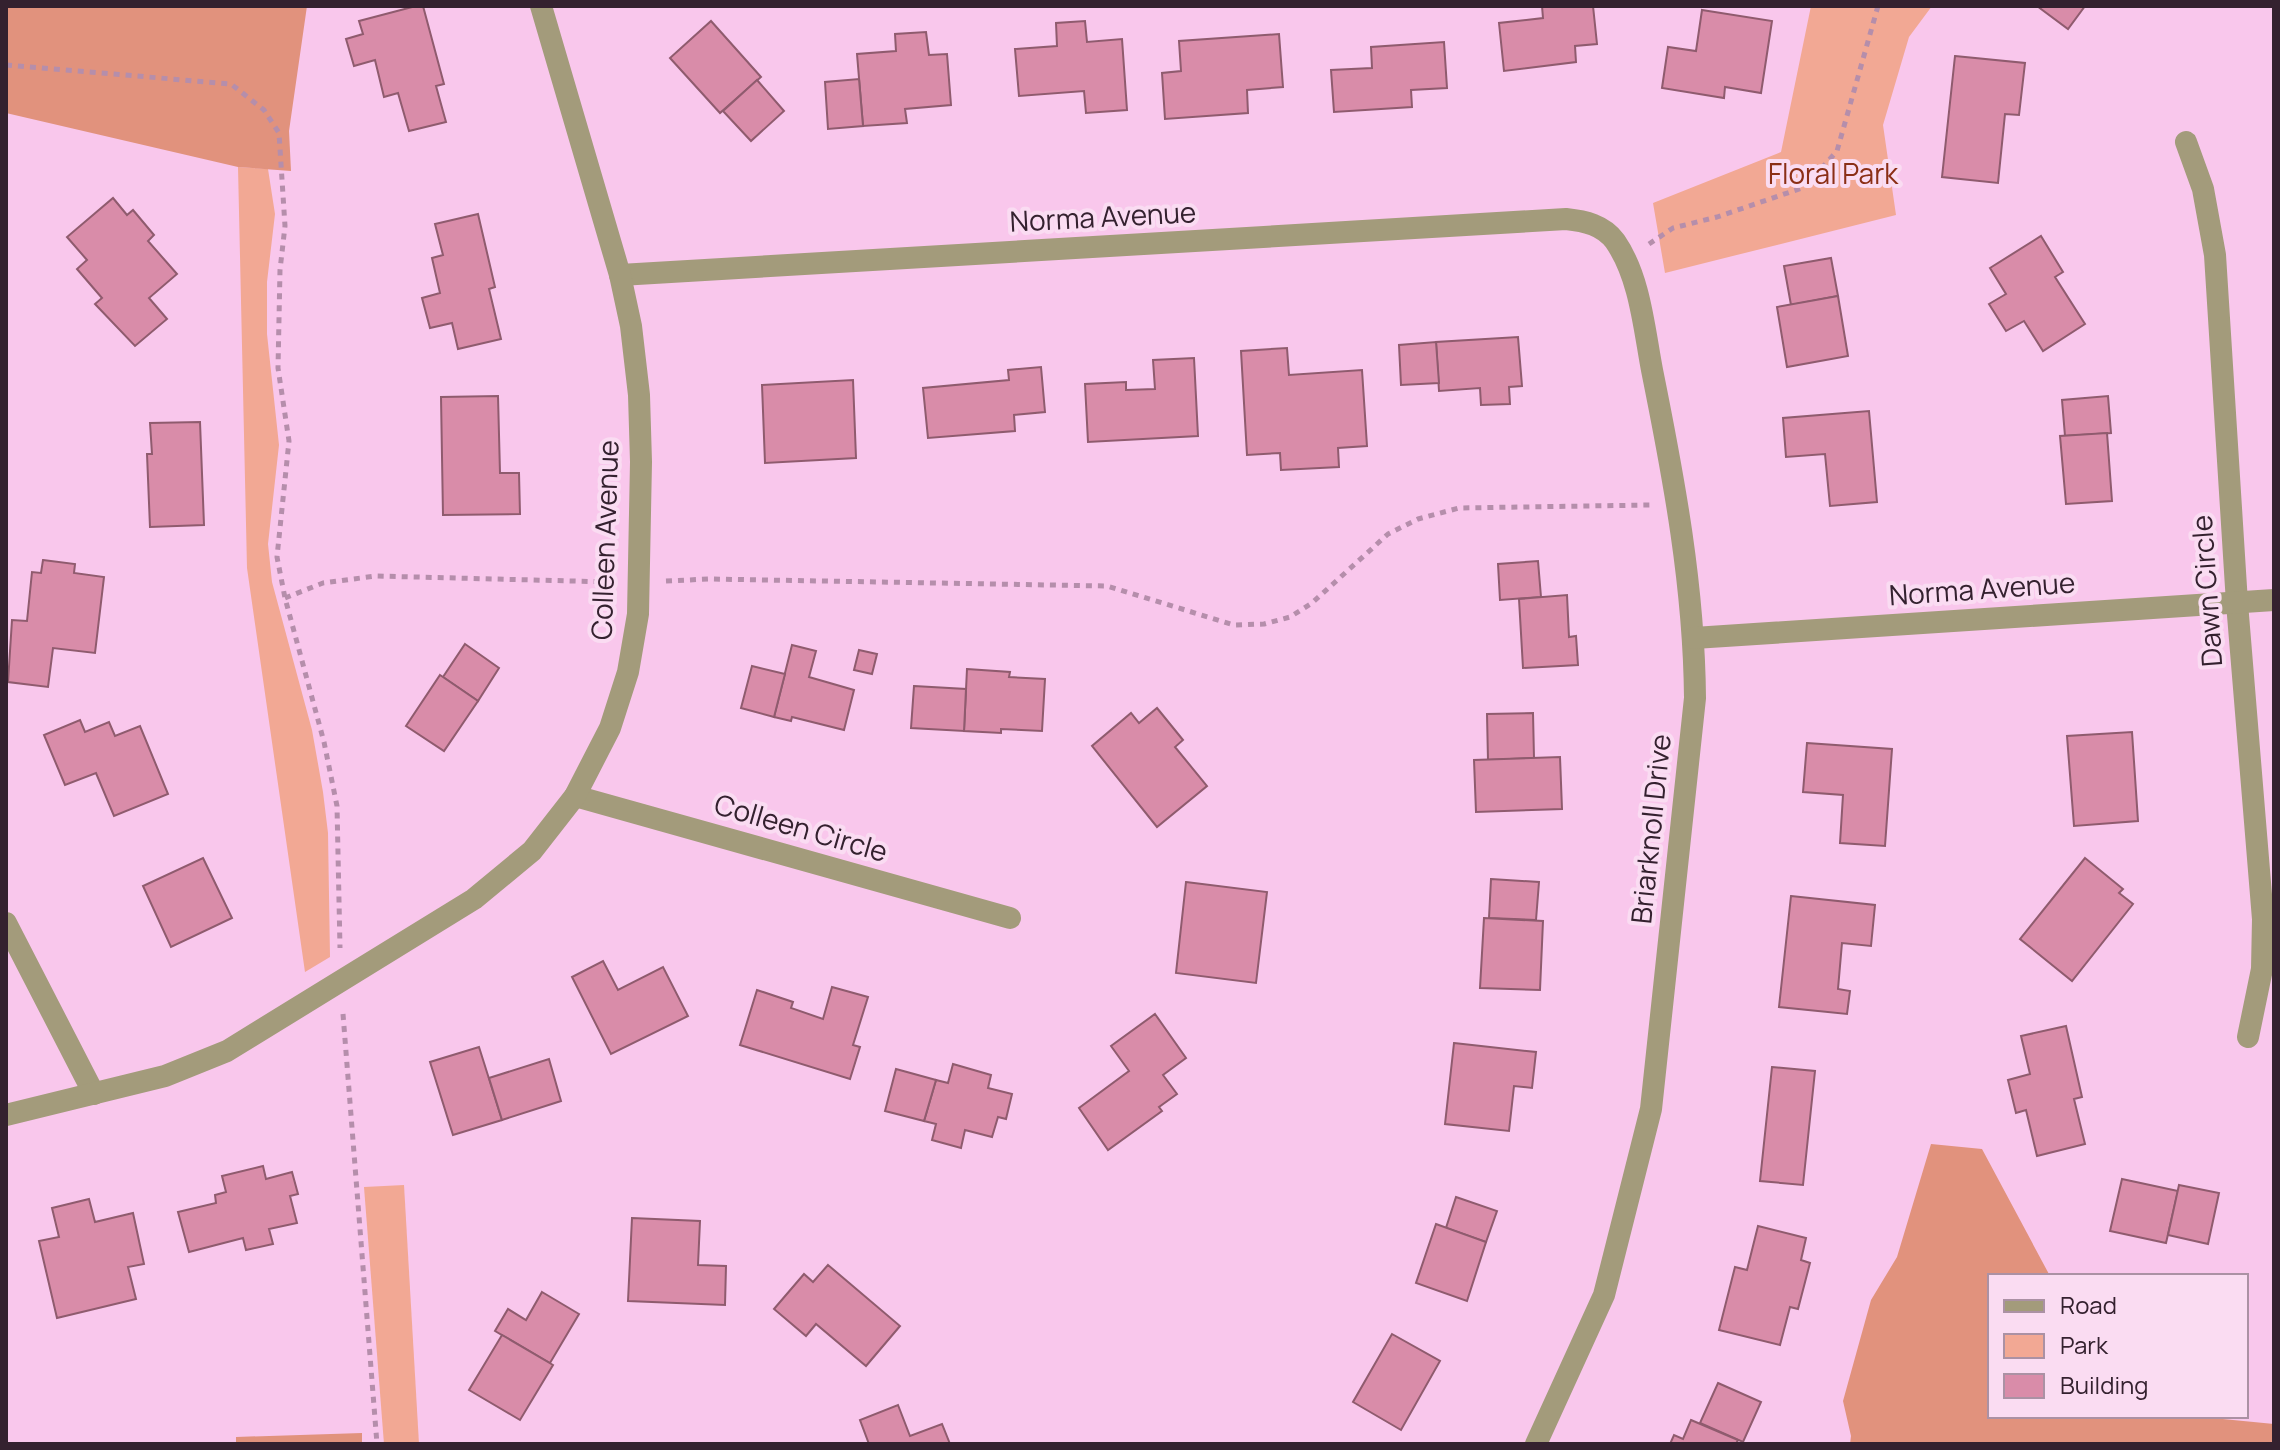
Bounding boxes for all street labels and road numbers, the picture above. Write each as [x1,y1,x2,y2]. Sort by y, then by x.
street label: Norma Avenue [1009,192,1197,240]
street label: Colleen Avenue [582,439,626,641]
street label: Dawn Circle [2182,514,2230,668]
street label: Norma Avenue [1888,563,2076,613]
street label: Briarknoll Drive [1621,732,1679,926]
street label: Colleen Circle [710,784,892,870]

